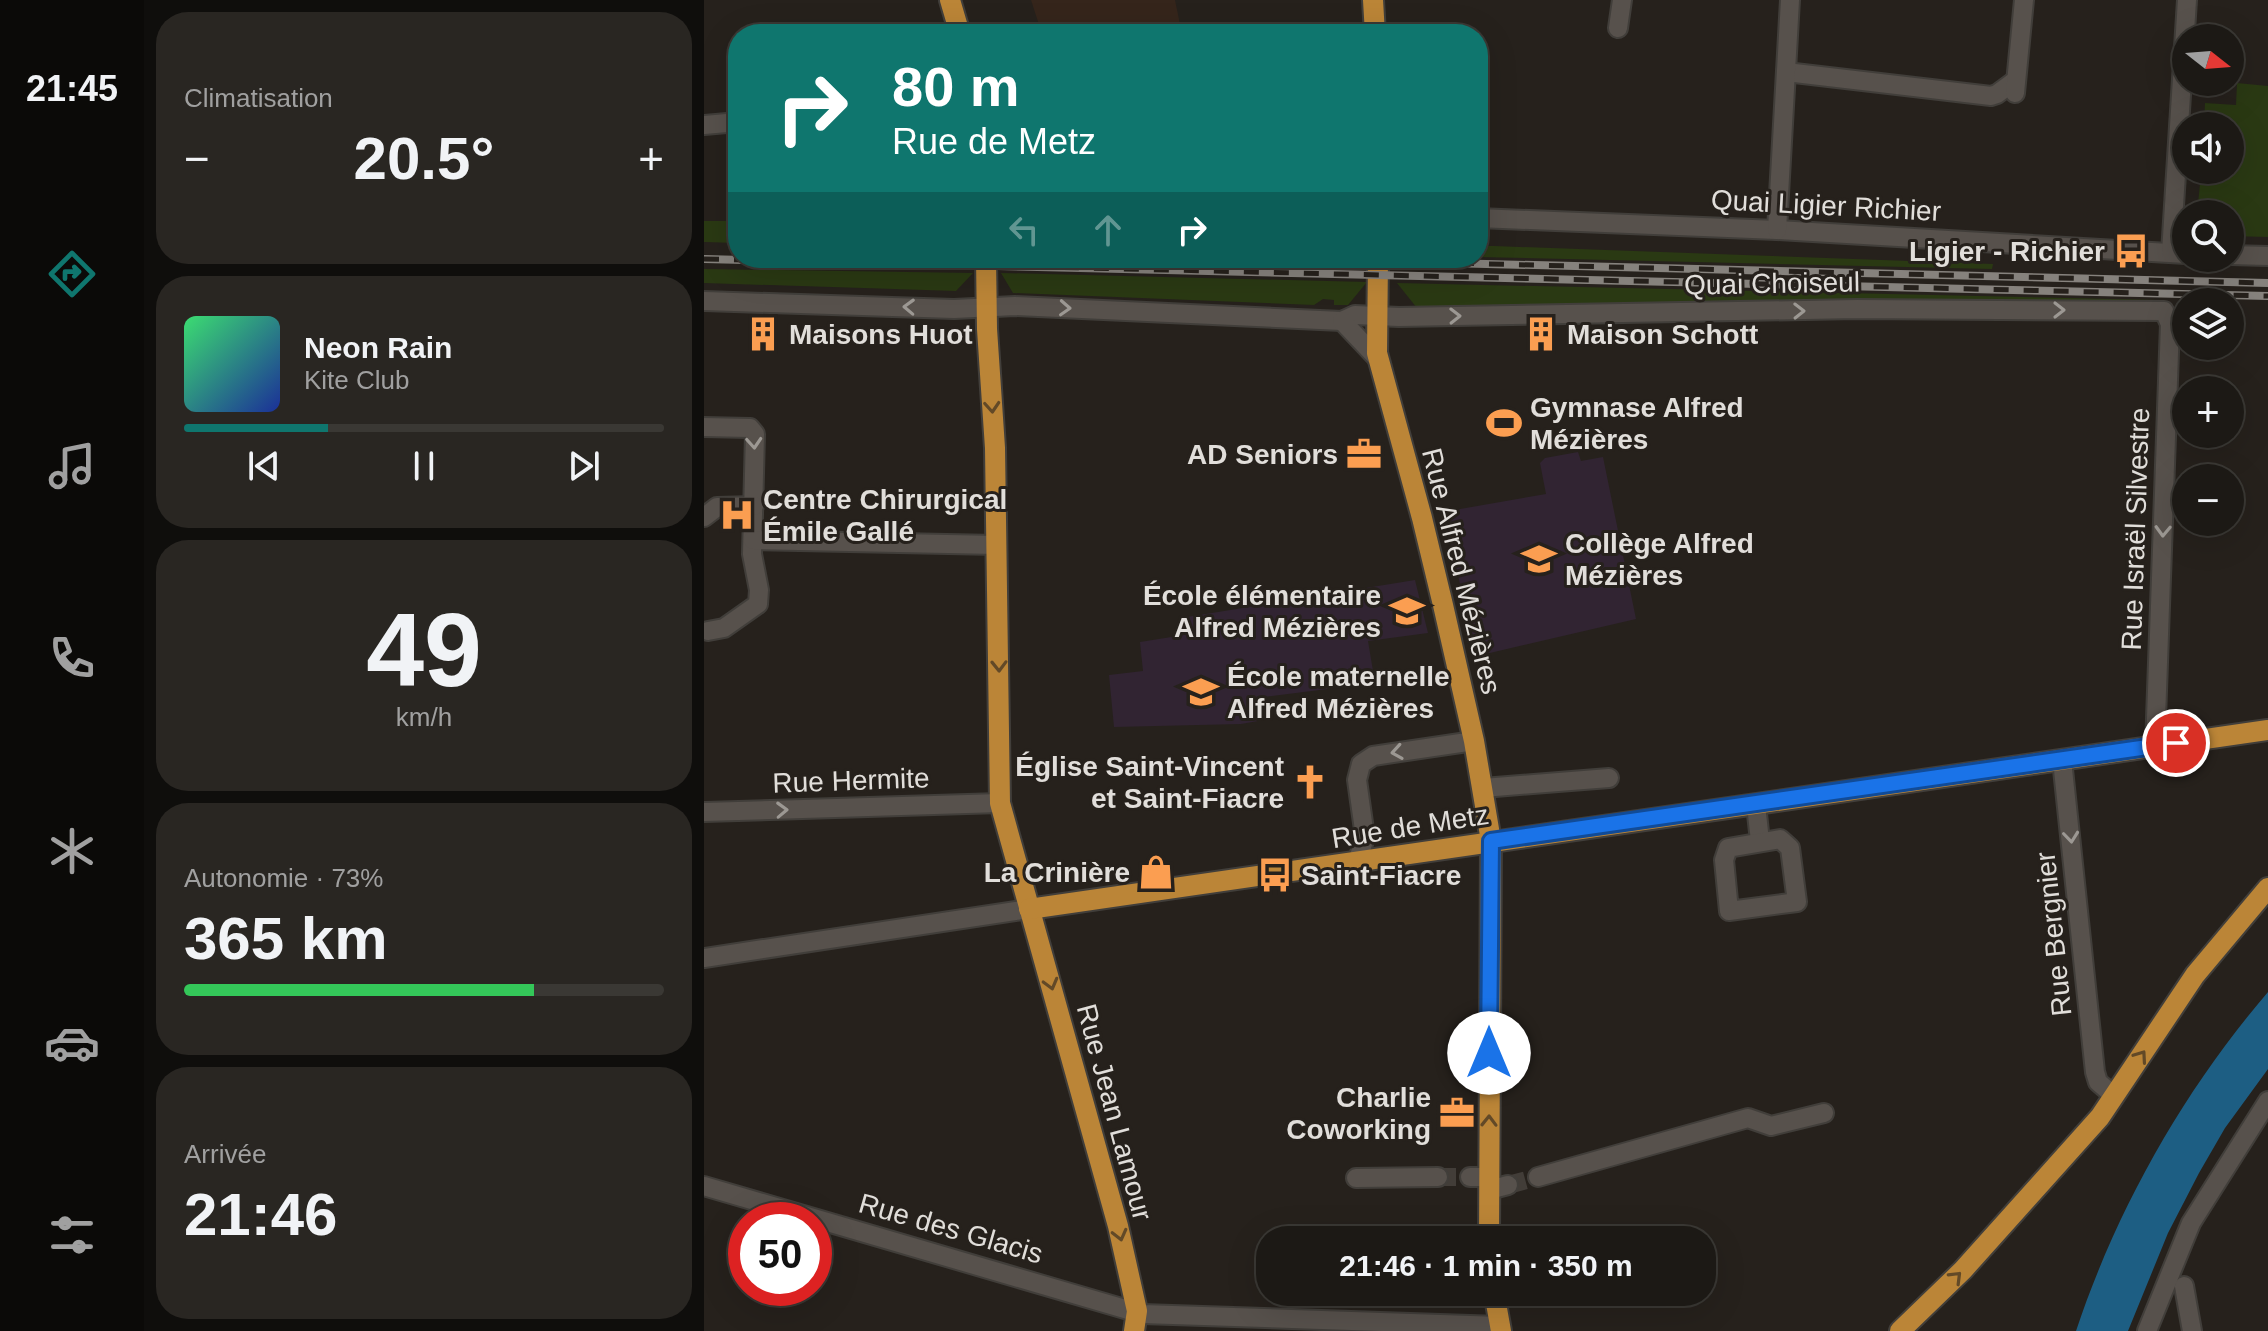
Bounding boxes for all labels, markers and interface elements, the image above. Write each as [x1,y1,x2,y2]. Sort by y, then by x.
north arrow [2172,24,2244,96]
map controls [2172,24,2244,536]
text: 80 m [892,55,1020,118]
icon: right [760,56,864,160]
text: 21:45 [26,68,118,109]
text: Climatisation [184,83,333,113]
button: sound [2172,112,2244,184]
text: Rue de Metz [892,121,1096,162]
text: 20.5° [354,125,494,192]
text: − [184,134,210,183]
text: + [638,134,664,183]
street label: Quai Ligier Richier [1710,184,1942,227]
button: search [2172,200,2244,272]
icon: left [1002,208,1046,252]
icon: ahead [1086,208,1130,252]
icon: right [1170,208,1214,252]
bus stop icon: Ligier - Richier [2112,232,2150,270]
place label: Ligier - Richier [1909,236,2105,267]
icon: directions [44,246,100,302]
street label: Quai Choiseul [1684,266,1860,301]
button: layers [2172,288,2244,360]
one-way arrow [902,299,915,316]
one-way arrow [1059,300,1072,317]
one-way arrow [2053,301,2066,319]
one-way arrow [1793,302,1806,319]
one-way arrow [1449,307,1462,324]
building icon: Maisons Huot [744,315,782,353]
building icon: Maison Schott [1522,315,1560,353]
place label: Maisons Huot [789,319,973,350]
place label: Maison Schott [1567,319,1758,350]
text: Neon Rain [304,331,452,364]
text: Kite Club [304,365,410,395]
button: + [2172,376,2244,448]
place label: Gymnase Alfred Mézières [1530,392,1744,455]
one-way arrow [983,401,1000,414]
sports icon: Gymnase Alfred Mézières [1485,404,1523,442]
street label: Rue Israël Silvestre [2116,407,2155,651]
office icon: AD Seniors [1345,435,1383,473]
one-way arrow [745,437,762,450]
icon: music [44,438,100,494]
place label: AD Seniors [1187,439,1338,470]
icon: previous [242,444,286,488]
icon: pause [402,444,446,488]
icon: next [562,444,606,488]
street label: Rue Alfred Mézières [1416,445,1507,697]
button: − [2172,464,2244,536]
place label: Centre Chirurgical Émile Gallé [763,484,1007,547]
hospital icon: Centre Chirurgical Émile Gallé [718,496,756,534]
one-way arrow [2154,525,2171,538]
place label: Collège Alfred Mézières [1565,528,1754,591]
school or university icon: Collège Alfred Mézières [1520,540,1558,578]
place label: École élémentaire Alfred Mézières [1143,580,1381,643]
text: 49 [366,592,482,708]
school or university icon: École élémentaire Alfred Mézières [1388,592,1426,630]
icon: phone [44,630,100,686]
one-way arrow [990,660,1008,673]
place label: École maternelle Alfred Mézières [1227,661,1450,724]
school or university icon: École maternelle Alfred Mézières [1182,673,1220,711]
text: km/h [396,702,452,732]
pin [2142,709,2210,777]
icon: arrive [2154,721,2198,765]
one-way arrow [1390,743,1404,760]
place label: Église Saint-Vincent et Saint-Fiacre [1015,751,1284,814]
street label: Rue Hermite [772,762,930,799]
church icon: Église Saint-Vincent et Saint-Fiacre [1291,763,1329,801]
street label: Rue de Metz [1329,799,1491,854]
one-way arrow [776,801,789,818]
icon: climate [44,823,100,879]
one-way arrow [2062,831,2079,844]
street label: Rue Bergnier [2029,850,2078,1018]
shop icon: La Crinière [1137,853,1175,891]
bus stop icon: Saint-Fiacre [1256,856,1294,894]
place label: La Crinière [984,857,1130,888]
place label: Saint-Fiacre [1301,860,1461,891]
text: Autonomie · 73% [184,863,383,893]
text: 365 km [184,905,388,972]
one-way arrow [1042,977,1058,991]
street label: Rue Jean Lamour [1071,1001,1158,1224]
position arrow [1447,1011,1531,1095]
icon: car [44,1015,100,1071]
one-way arrow [2131,1051,2146,1065]
place label: Charlie Coworking [1286,1082,1431,1145]
office icon: Charlie Coworking [1438,1094,1476,1132]
one-way arrow [1480,1114,1498,1127]
text: Arrivée [184,1139,266,1169]
text: 21:46 [184,1181,337,1248]
street label: Rue des Glacis [855,1187,1046,1270]
speed limit sign: 50 [728,1202,832,1306]
icon: filters [44,1207,100,1263]
one-way arrow [1110,1228,1127,1241]
text: 21:46 · 1 min · 350 m [1339,1249,1633,1282]
one-way arrow [1947,1271,1961,1286]

